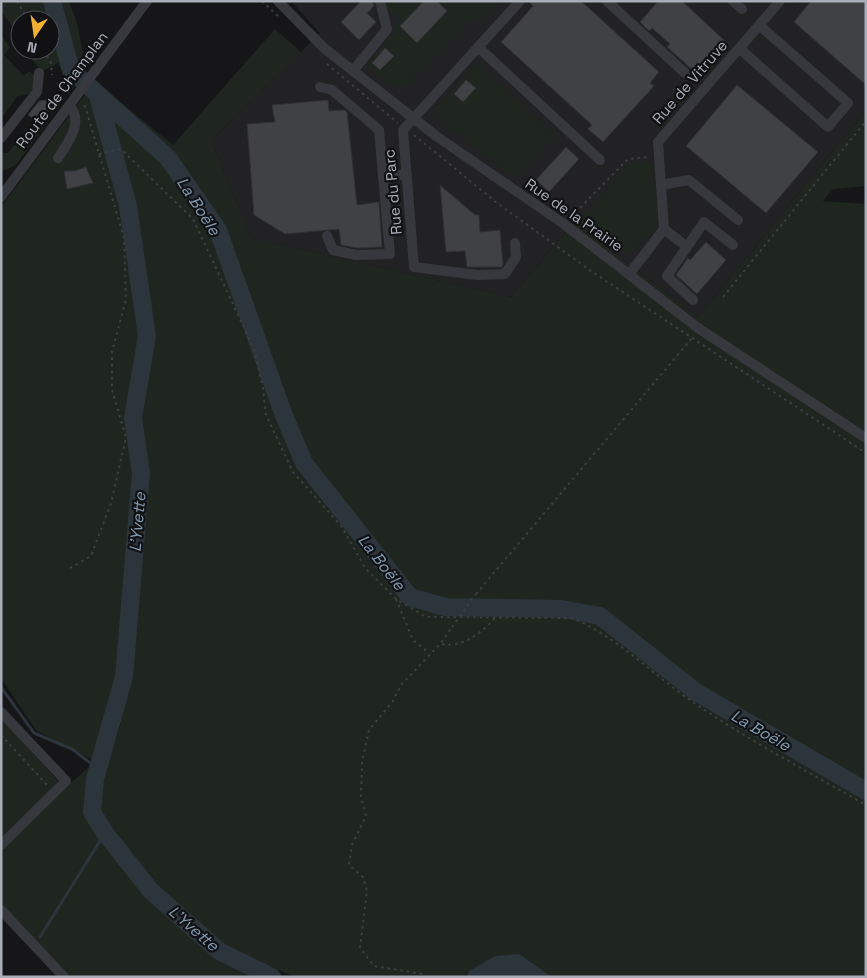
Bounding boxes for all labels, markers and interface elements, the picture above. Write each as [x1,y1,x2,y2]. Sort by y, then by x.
north arrow [10,10,60,60]
street label: Route de Champlan [12,28,112,152]
street label: Rue de Vitruve [648,36,731,128]
text: N [25,38,39,57]
street label: Rue du Parc [379,148,406,236]
water label: La Boële [172,173,225,240]
street label: Rue de la Prairie [522,174,627,255]
water label: L'Yvette [124,491,151,553]
water label: La Boële [353,530,410,595]
water label: La Boële [727,705,795,756]
water label: L'Yvette [164,901,223,956]

